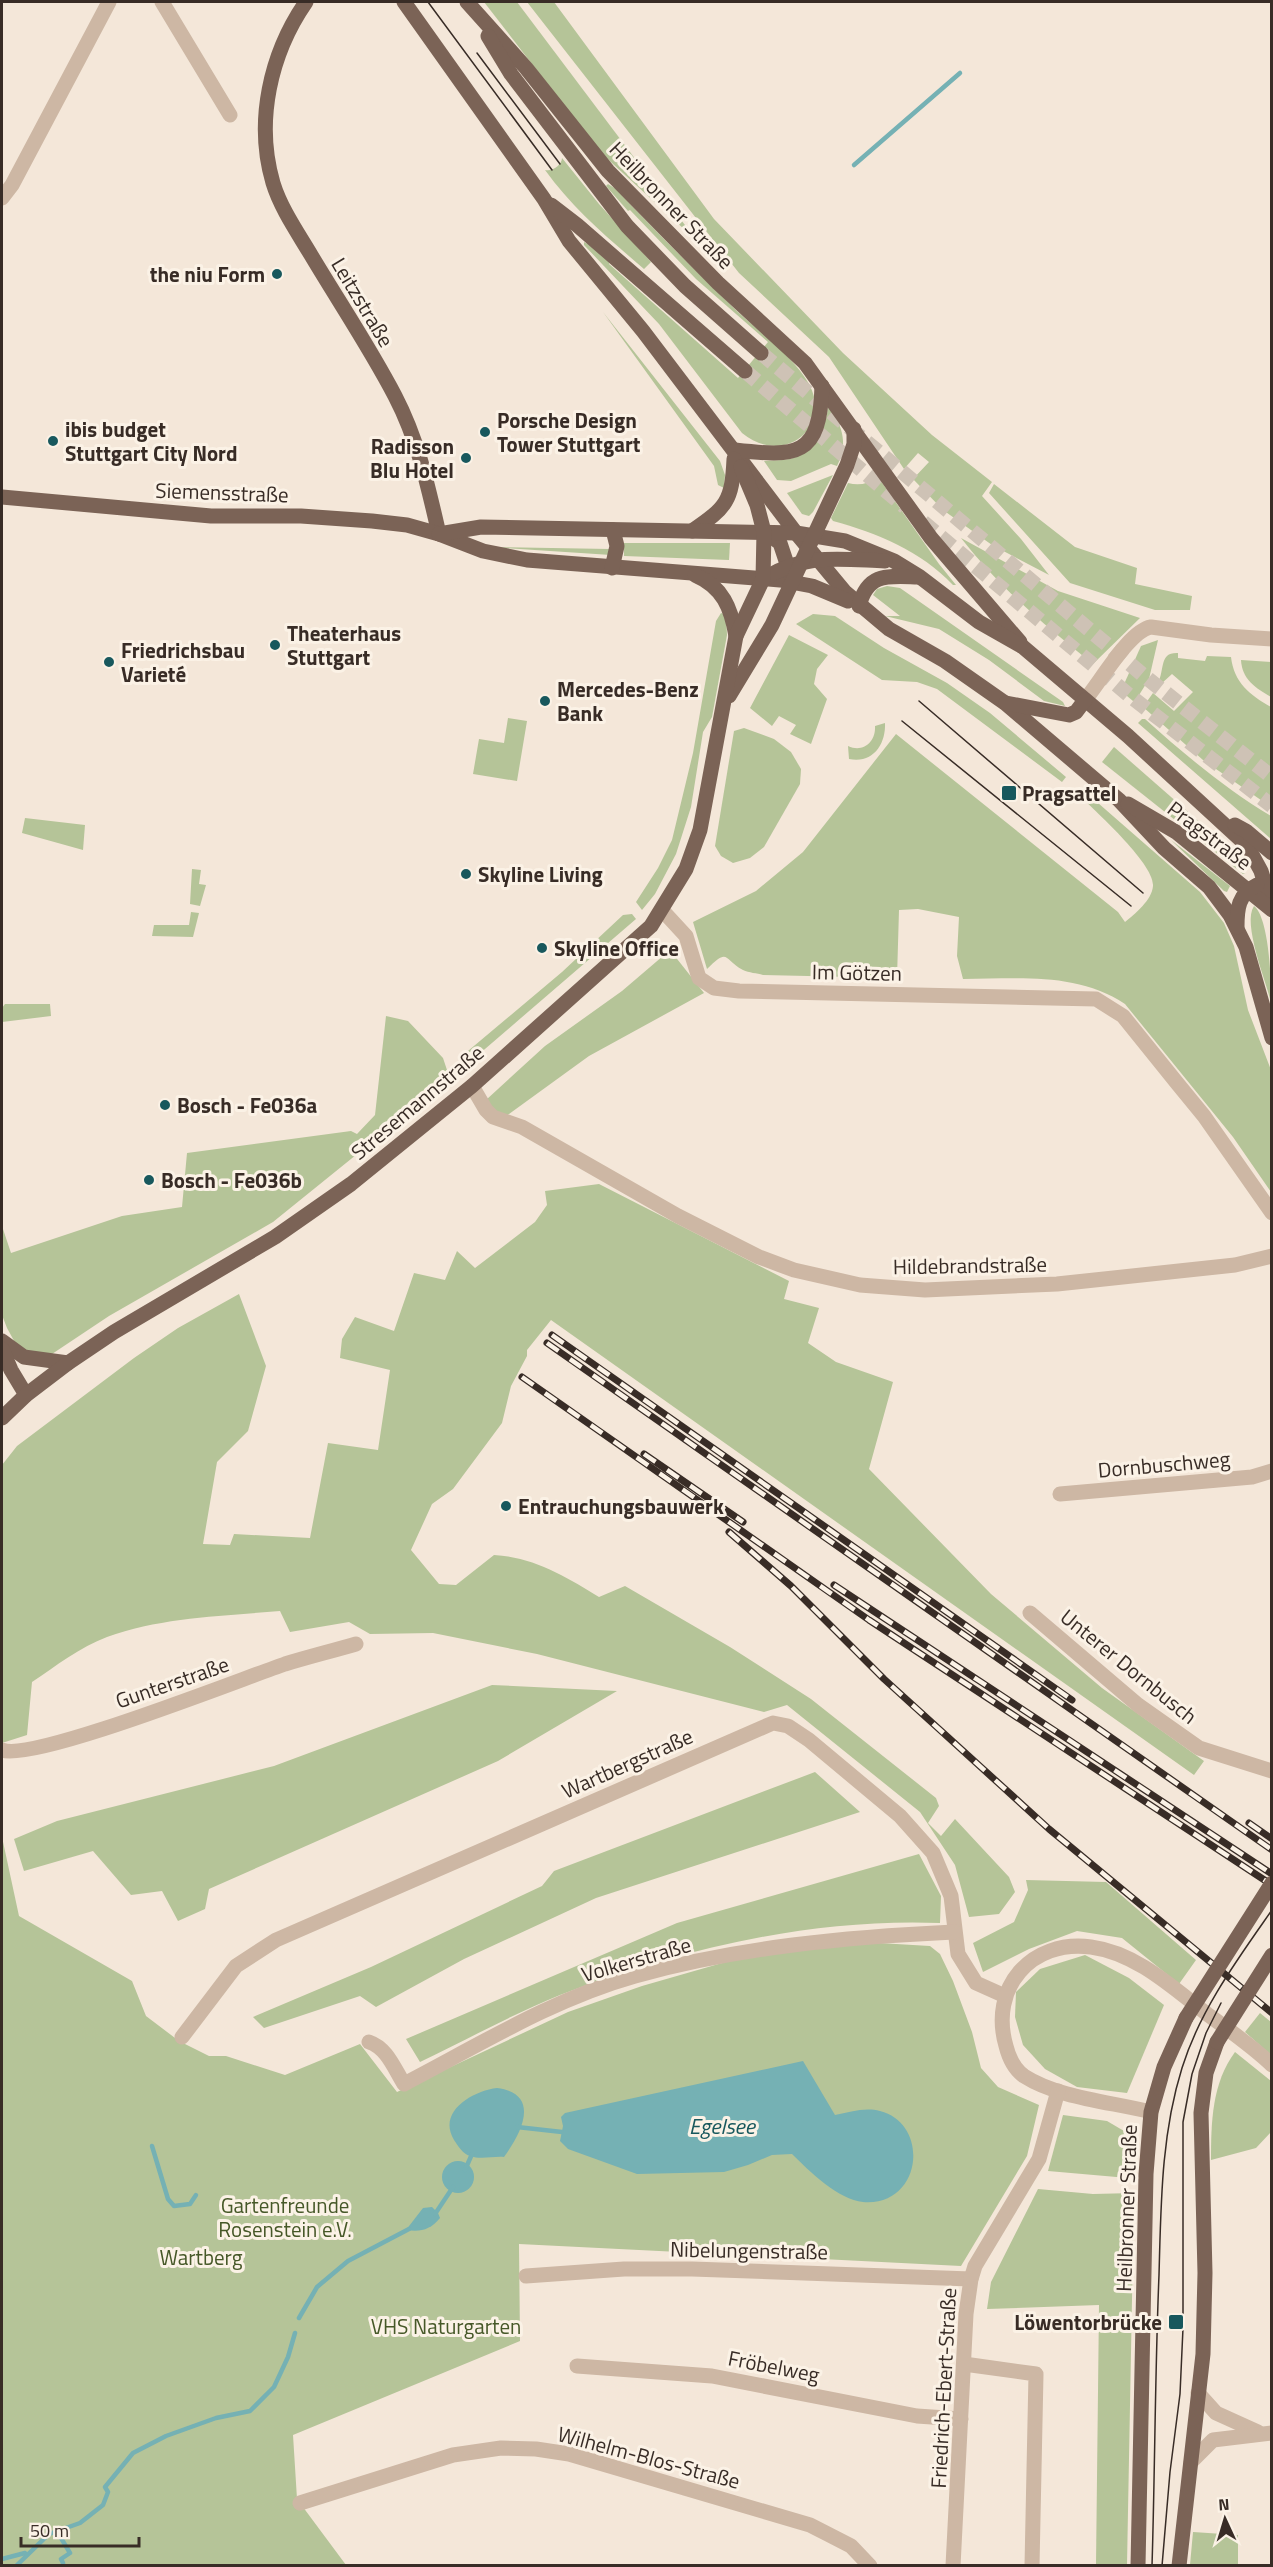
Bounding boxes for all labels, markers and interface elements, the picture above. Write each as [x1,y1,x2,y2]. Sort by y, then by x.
street label: Heilbronner Straße [602,134,742,276]
street label: Leitzstraße [324,251,402,353]
place label: the niu Form [150,258,265,290]
marker: the niu Form [270,267,284,281]
place label: Porsche Design Tower Stuttgart [497,404,641,460]
place label: ibis budget Stuttgart City Nord [65,413,237,469]
marker: Porsche Design Tower Stuttgart [478,425,492,439]
place label: Radisson Blu Hotel [370,430,454,486]
marker: ibis budget Stuttgart City Nord [46,434,60,448]
marker: Radisson Blu Hotel [459,451,473,465]
street label: Siemensstraße [155,474,289,510]
place label: Theaterhaus Stuttgart [287,617,401,673]
place label: Friedrichsbau Varieté [121,634,245,690]
marker: Theaterhaus Stuttgart [268,638,282,652]
marker: Friedrichsbau Varieté [102,655,116,669]
place label: Mercedes-Benz Bank [557,673,699,729]
marker: Mercedes-Benz Bank [538,694,552,708]
place label: Pragsattel [1022,777,1116,809]
marker: Pragsattel [1000,784,1018,802]
street label: Pragstraße [1161,793,1259,877]
place label: Skyline Living [478,858,603,890]
marker: Skyline Living [459,867,473,881]
place label: Skyline Office [554,932,679,964]
marker: Skyline Office [535,941,549,955]
street label: Im Götzen [812,955,902,989]
street label: Stresemannstraße [344,1037,490,1167]
place label: Bosch - Fe036a [177,1089,317,1121]
marker: Bosch - Fe036a [158,1098,172,1112]
place label: Bosch - Fe036b [161,1164,302,1196]
marker: Bosch - Fe036b [142,1173,156,1187]
street label: Hildebrandstraße [893,1248,1047,1282]
street label: Dornbuschweg [1096,1442,1232,1486]
place label: Entrauchungsbauwerk [518,1490,724,1522]
marker: Entrauchungsbauwerk [499,1499,513,1513]
street label: Unterer Dornbusch [1054,1601,1204,1731]
street label: Gunterstraße [111,1648,233,1716]
street label: Wartbergstraße [556,1720,698,1806]
street label: Volkerstraße [577,1928,695,1990]
water label: Egelsee [689,2109,757,2143]
street label: Heilbronner Straße [1107,2124,1145,2292]
park label: Gartenfreunde Rosenstein e.V. [218,2189,352,2245]
street label: Nibelungenstraße [670,2233,828,2267]
park label: Wartberg [159,2241,243,2273]
street label: Friedrich-Ebert-Straße [922,2287,964,2489]
place label: Löwentorbrücke [1014,2306,1162,2338]
park label: VHS Naturgarten [371,2310,521,2342]
marker: Löwentorbrücke [1167,2313,1185,2331]
street label: Fröbelweg [726,2341,823,2391]
street label: Wilhelm-Blos-Straße [554,2417,744,2497]
north arrow [1195,2489,1255,2549]
text: N [1218,2492,1230,2516]
scale bar [21,2510,140,2548]
text: 50 m [30,2517,69,2544]

